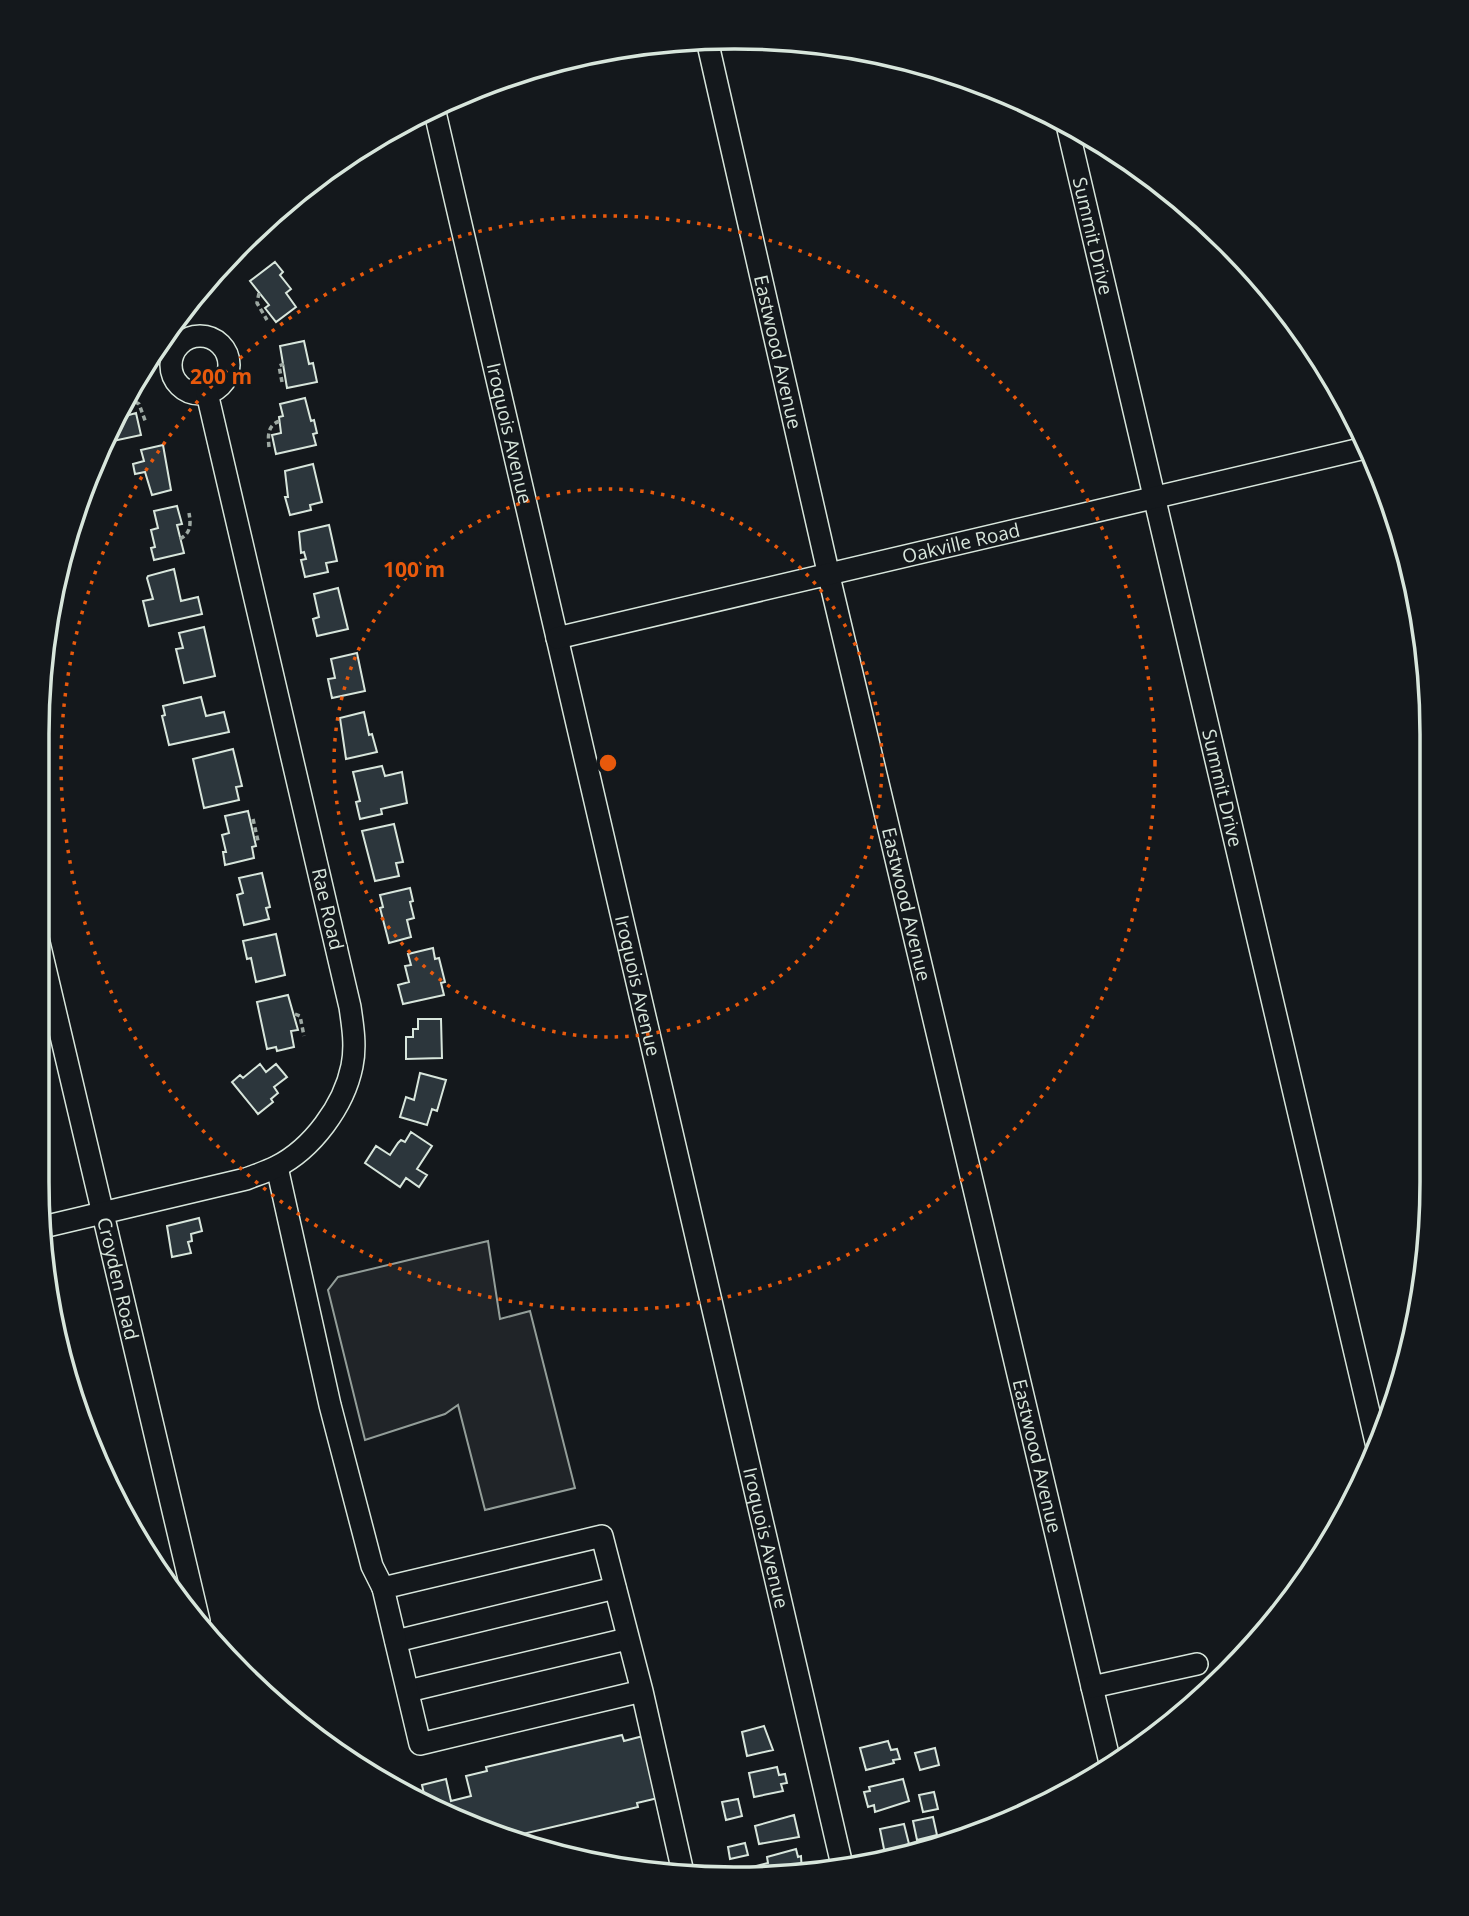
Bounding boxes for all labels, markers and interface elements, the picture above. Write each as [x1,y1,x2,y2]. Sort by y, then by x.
street label: Summit Drive [1067,174,1119,298]
street label: Eastwood Avenue [748,272,808,432]
street label: Iroquois Avenue [481,360,539,507]
text: 200 m [190,362,252,390]
street label: Oakville Road [900,517,1022,569]
text: 100 m [383,555,445,583]
street label: Summit Drive [1196,726,1249,850]
centre of rings [596,751,620,775]
street label: Eastwood Avenue [876,825,937,984]
street label: Rae Road [306,866,350,952]
street label: Iroquois Avenue [609,912,667,1059]
street label: Croyden Road [91,1215,145,1342]
street label: Eastwood Avenue [1007,1376,1068,1536]
street label: Iroquois Avenue [737,1465,795,1611]

